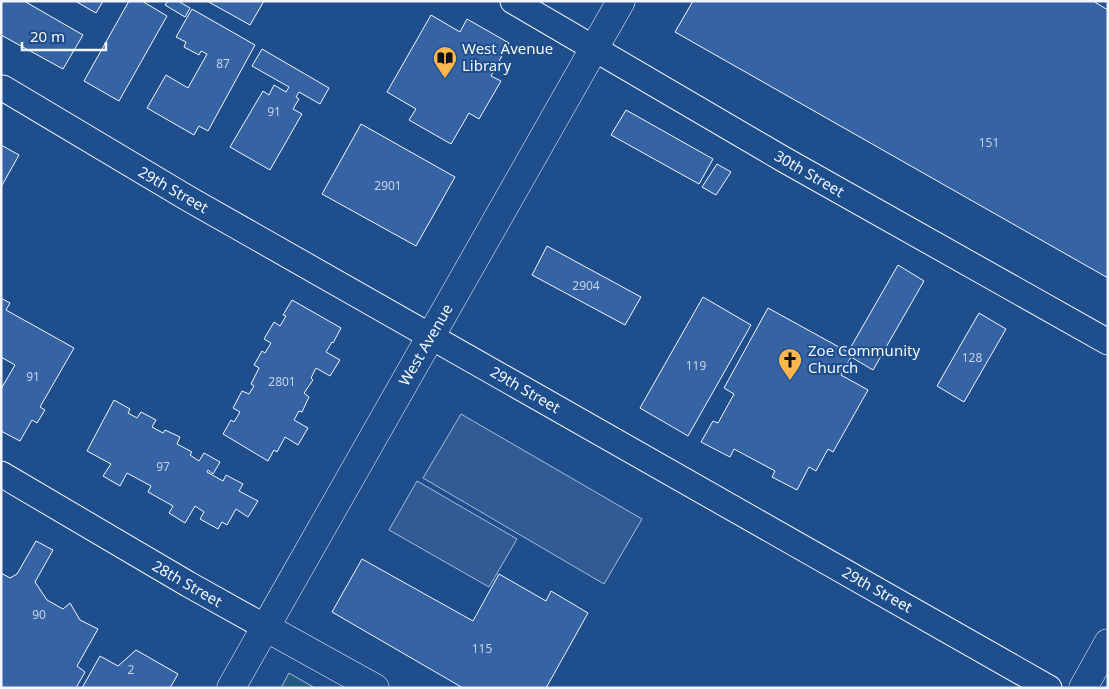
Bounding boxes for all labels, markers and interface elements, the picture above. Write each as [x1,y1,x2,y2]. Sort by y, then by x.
scale bar [22,20,106,52]
text: 20 m [30,26,65,46]
place label: West Avenue Library [462,38,553,75]
library icon: West Avenue Library [432,45,458,79]
house number: 87 [216,55,230,72]
house number: 91 [267,103,281,120]
house number: 151 [979,134,999,151]
street label: 30th Street [771,145,849,201]
street label: 29th Street [135,161,213,217]
house number: 2901 [374,177,402,194]
house number: 2904 [572,277,600,294]
street label: West Avenue [394,300,457,389]
place label: Zoe Community Church [808,340,920,377]
church icon: Zoe Community Church [777,347,803,381]
house number: 128 [962,349,982,366]
house number: 119 [686,357,706,374]
street label: 29th Street [487,361,565,417]
house number: 91 [26,368,40,385]
house number: 2801 [268,373,296,390]
house number: 97 [156,458,170,475]
street label: 28th Street [149,555,227,611]
street label: 29th Street [839,562,917,617]
house number: 90 [32,606,46,623]
house number: 115 [472,640,492,657]
house number: 2 [128,661,135,678]

